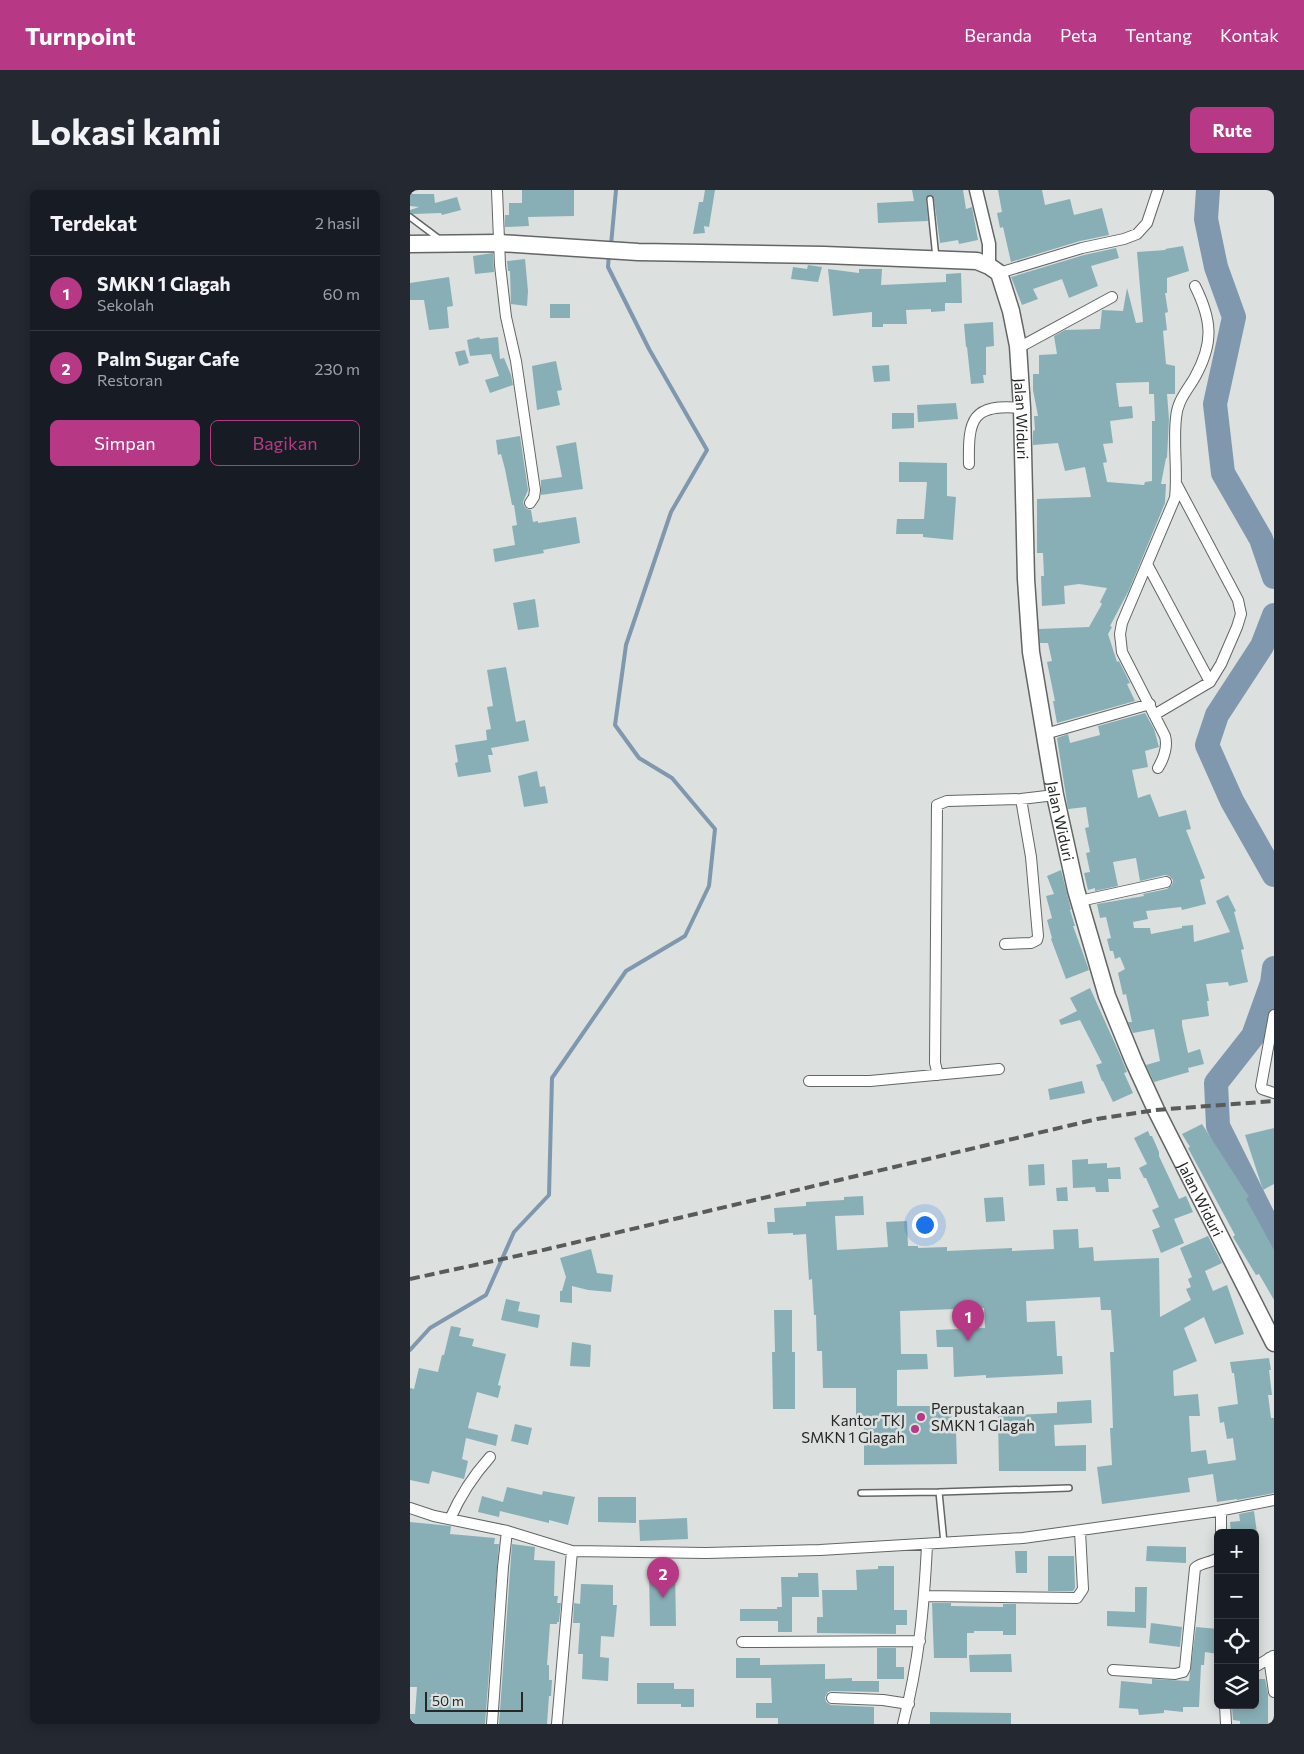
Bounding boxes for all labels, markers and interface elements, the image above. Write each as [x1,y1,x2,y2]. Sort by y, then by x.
text: Turnpoint [25,21,136,50]
text: Beranda [964,24,1032,46]
text: Peta [1060,24,1097,46]
text: Tentang [1125,24,1192,46]
text: Kontak [1220,24,1279,46]
button: Rute [1190,107,1274,153]
text: Lokasi kami [30,109,221,152]
text: Terdekat [50,210,137,235]
text: 2 hasil [315,213,360,232]
text: SMKN 1 Glagah [97,272,231,295]
text: 1 [62,284,70,303]
text: 60 m [323,284,360,303]
text: Sekolah [97,295,154,314]
text: Palm Sugar Cafe [97,347,239,370]
text: 2 [61,359,71,378]
text: 230 m [315,359,360,378]
text: Restoran [97,370,163,389]
street label: Jalan Widuri [1011,377,1032,460]
button: Simpan [50,420,200,466]
button: Bagikan [210,420,360,466]
street label: Jalan Widuri [1044,779,1078,863]
street label: Jalan Widuri [1175,1158,1227,1239]
your location [912,1212,938,1238]
pin: 1 [952,1300,984,1341]
place label: Perpustakaan SMKN 1 Glagah [931,1399,1035,1434]
place label: Kantor TKJ SMKN 1 Glagah [801,1411,905,1446]
marker: Perpustakaan SMKN 1 Glagah [915,1411,927,1423]
marker: Kantor TKJ SMKN 1 Glagah [909,1423,921,1435]
map controls [1214,1529,1259,1709]
button: + [1214,1529,1259,1574]
pin: 2 [647,1557,679,1598]
button: − [1214,1574,1259,1619]
button: locate [1214,1619,1259,1664]
button: layers [1214,1664,1259,1709]
scale bar [425,1689,522,1712]
text: 50 m [432,1692,464,1709]

